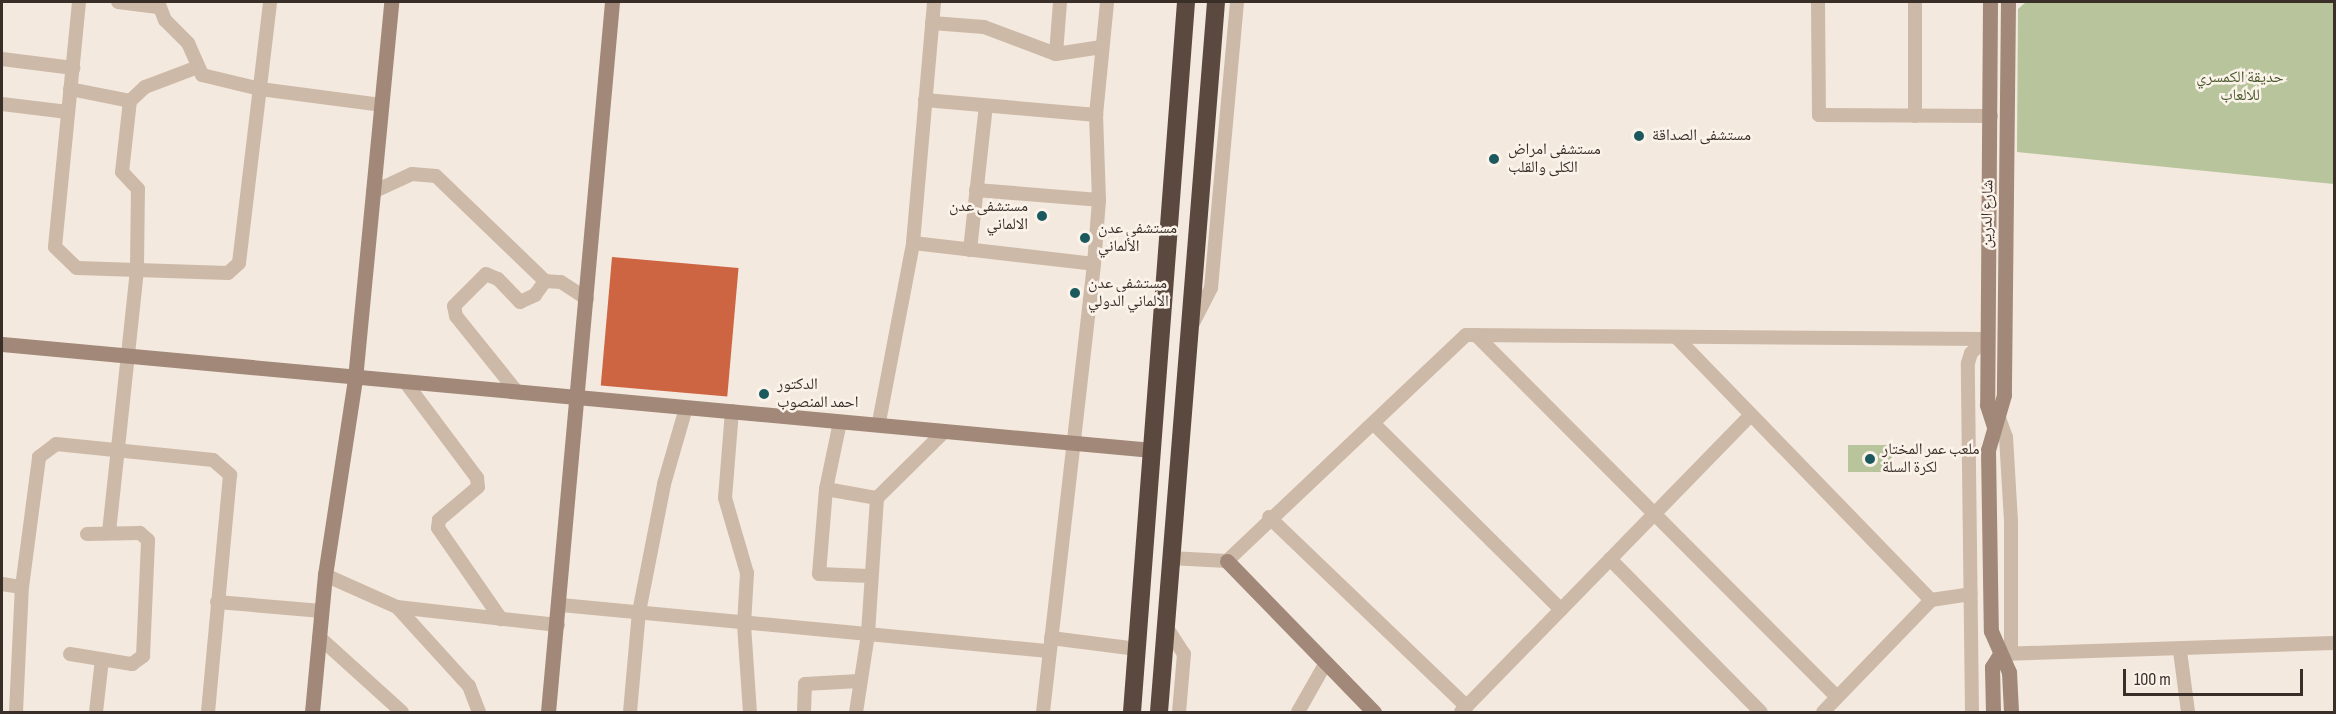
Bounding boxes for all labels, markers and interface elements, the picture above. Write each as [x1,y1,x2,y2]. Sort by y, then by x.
park label: حديقة الكمسري للالعاب [2196,68,2284,106]
place label: مستشفى الصداقة [1652,126,1751,146]
marker: مستشفى الصداقة [1630,127,1648,145]
place label: مستشفى امراض الكلى والقلب [1508,140,1601,178]
marker: مستشفى امراض الكلى والقلب [1485,150,1503,168]
street label: شارع الدرين [1978,179,1998,249]
place label: مستشفى عدن الالماني [949,197,1028,235]
marker: مستشفى عدن الالماني [1033,207,1051,225]
place label: مستشفى عدن الألماني [1098,219,1177,257]
marker: مستشفى عدن الألماني [1076,229,1094,247]
place label: مستشفى عدن الالماني الدولي [1088,274,1169,312]
marker: مستشفى عدن الالماني الدولي [1066,284,1084,302]
place label: الدكتور احمد المنصوب [777,375,858,413]
marker: الدكتور احمد المنصوب [755,385,773,403]
place label: ملعب عمر المختار لكرة السلة [1882,440,1980,478]
marker: ملعب عمر المختار لكرة السلة [1863,452,1877,466]
scale bar [2126,657,2306,695]
text: 100 m [2134,669,2171,690]

